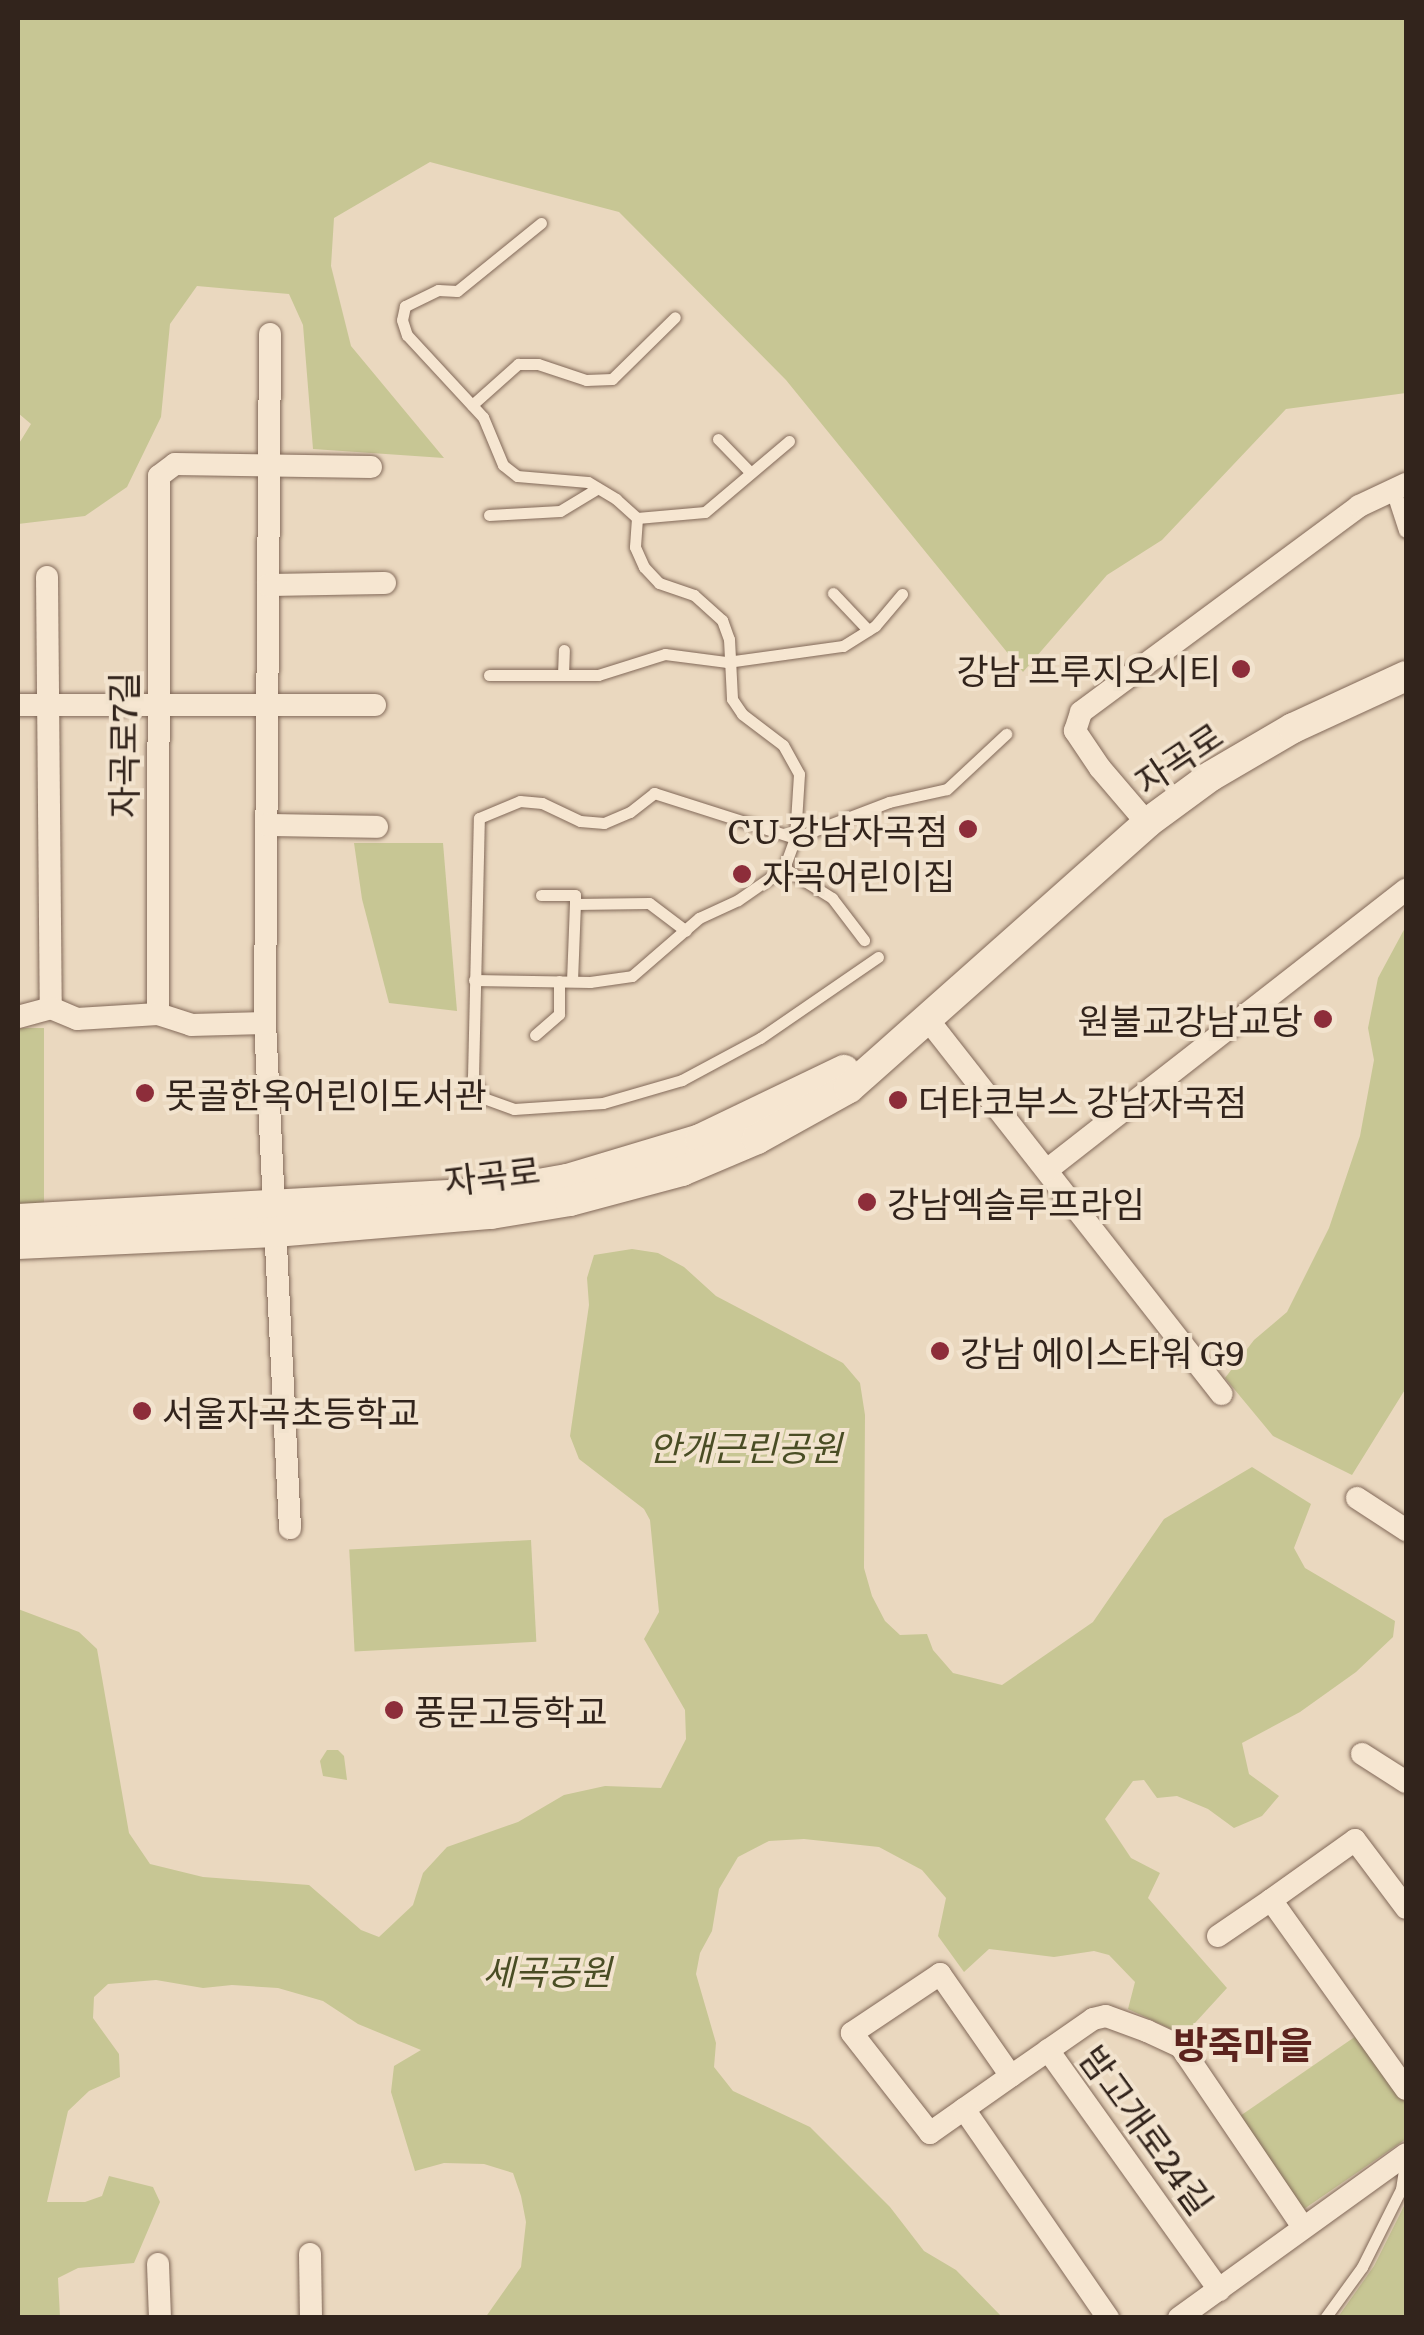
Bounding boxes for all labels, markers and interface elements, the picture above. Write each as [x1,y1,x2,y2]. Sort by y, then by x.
place label: 강남 프루지오시티 [956,648,1221,690]
marker: 강남 프루지오시티 [1230,658,1252,680]
street label: 자곡로7길 [101,672,143,818]
street label: 자곡로 [1126,713,1230,801]
place label: CU 강남자곡점 [727,808,948,850]
marker: CU 강남자곡점 [957,818,979,840]
place label: 자곡어린이집 [762,853,955,895]
marker: 자곡어린이집 [731,863,753,885]
place label: 원불교강남교당 [1078,998,1303,1040]
marker: 원불교강남교당 [1312,1008,1334,1030]
place label: 못골한옥어린이도서관 [165,1072,487,1114]
place label: 더타코부스 강남자곡점 [918,1079,1247,1121]
marker: 못골한옥어린이도서관 [134,1082,156,1104]
marker: 더타코부스 강남자곡점 [887,1089,909,1111]
street label: 자곡로 [442,1147,542,1201]
place label: 강남엑슬루프라임 [887,1181,1145,1223]
marker: 강남엑슬루프라임 [856,1191,878,1213]
place label: 강남 에이스타워 G9 [960,1330,1244,1372]
marker: 강남 에이스타워 G9 [929,1340,951,1362]
place label: 서울자곡초등학교 [162,1390,420,1432]
marker: 서울자곡초등학교 [131,1400,153,1422]
park label: 안개근린공원 [648,1425,842,1467]
place label: 풍문고등학교 [414,1689,607,1731]
marker: 풍문고등학교 [383,1699,405,1721]
park label: 세곡공원 [483,1949,611,1991]
district label: 방죽마을 [1173,2020,1313,2066]
street label: 밤고개로24길 [1073,2037,1223,2221]

